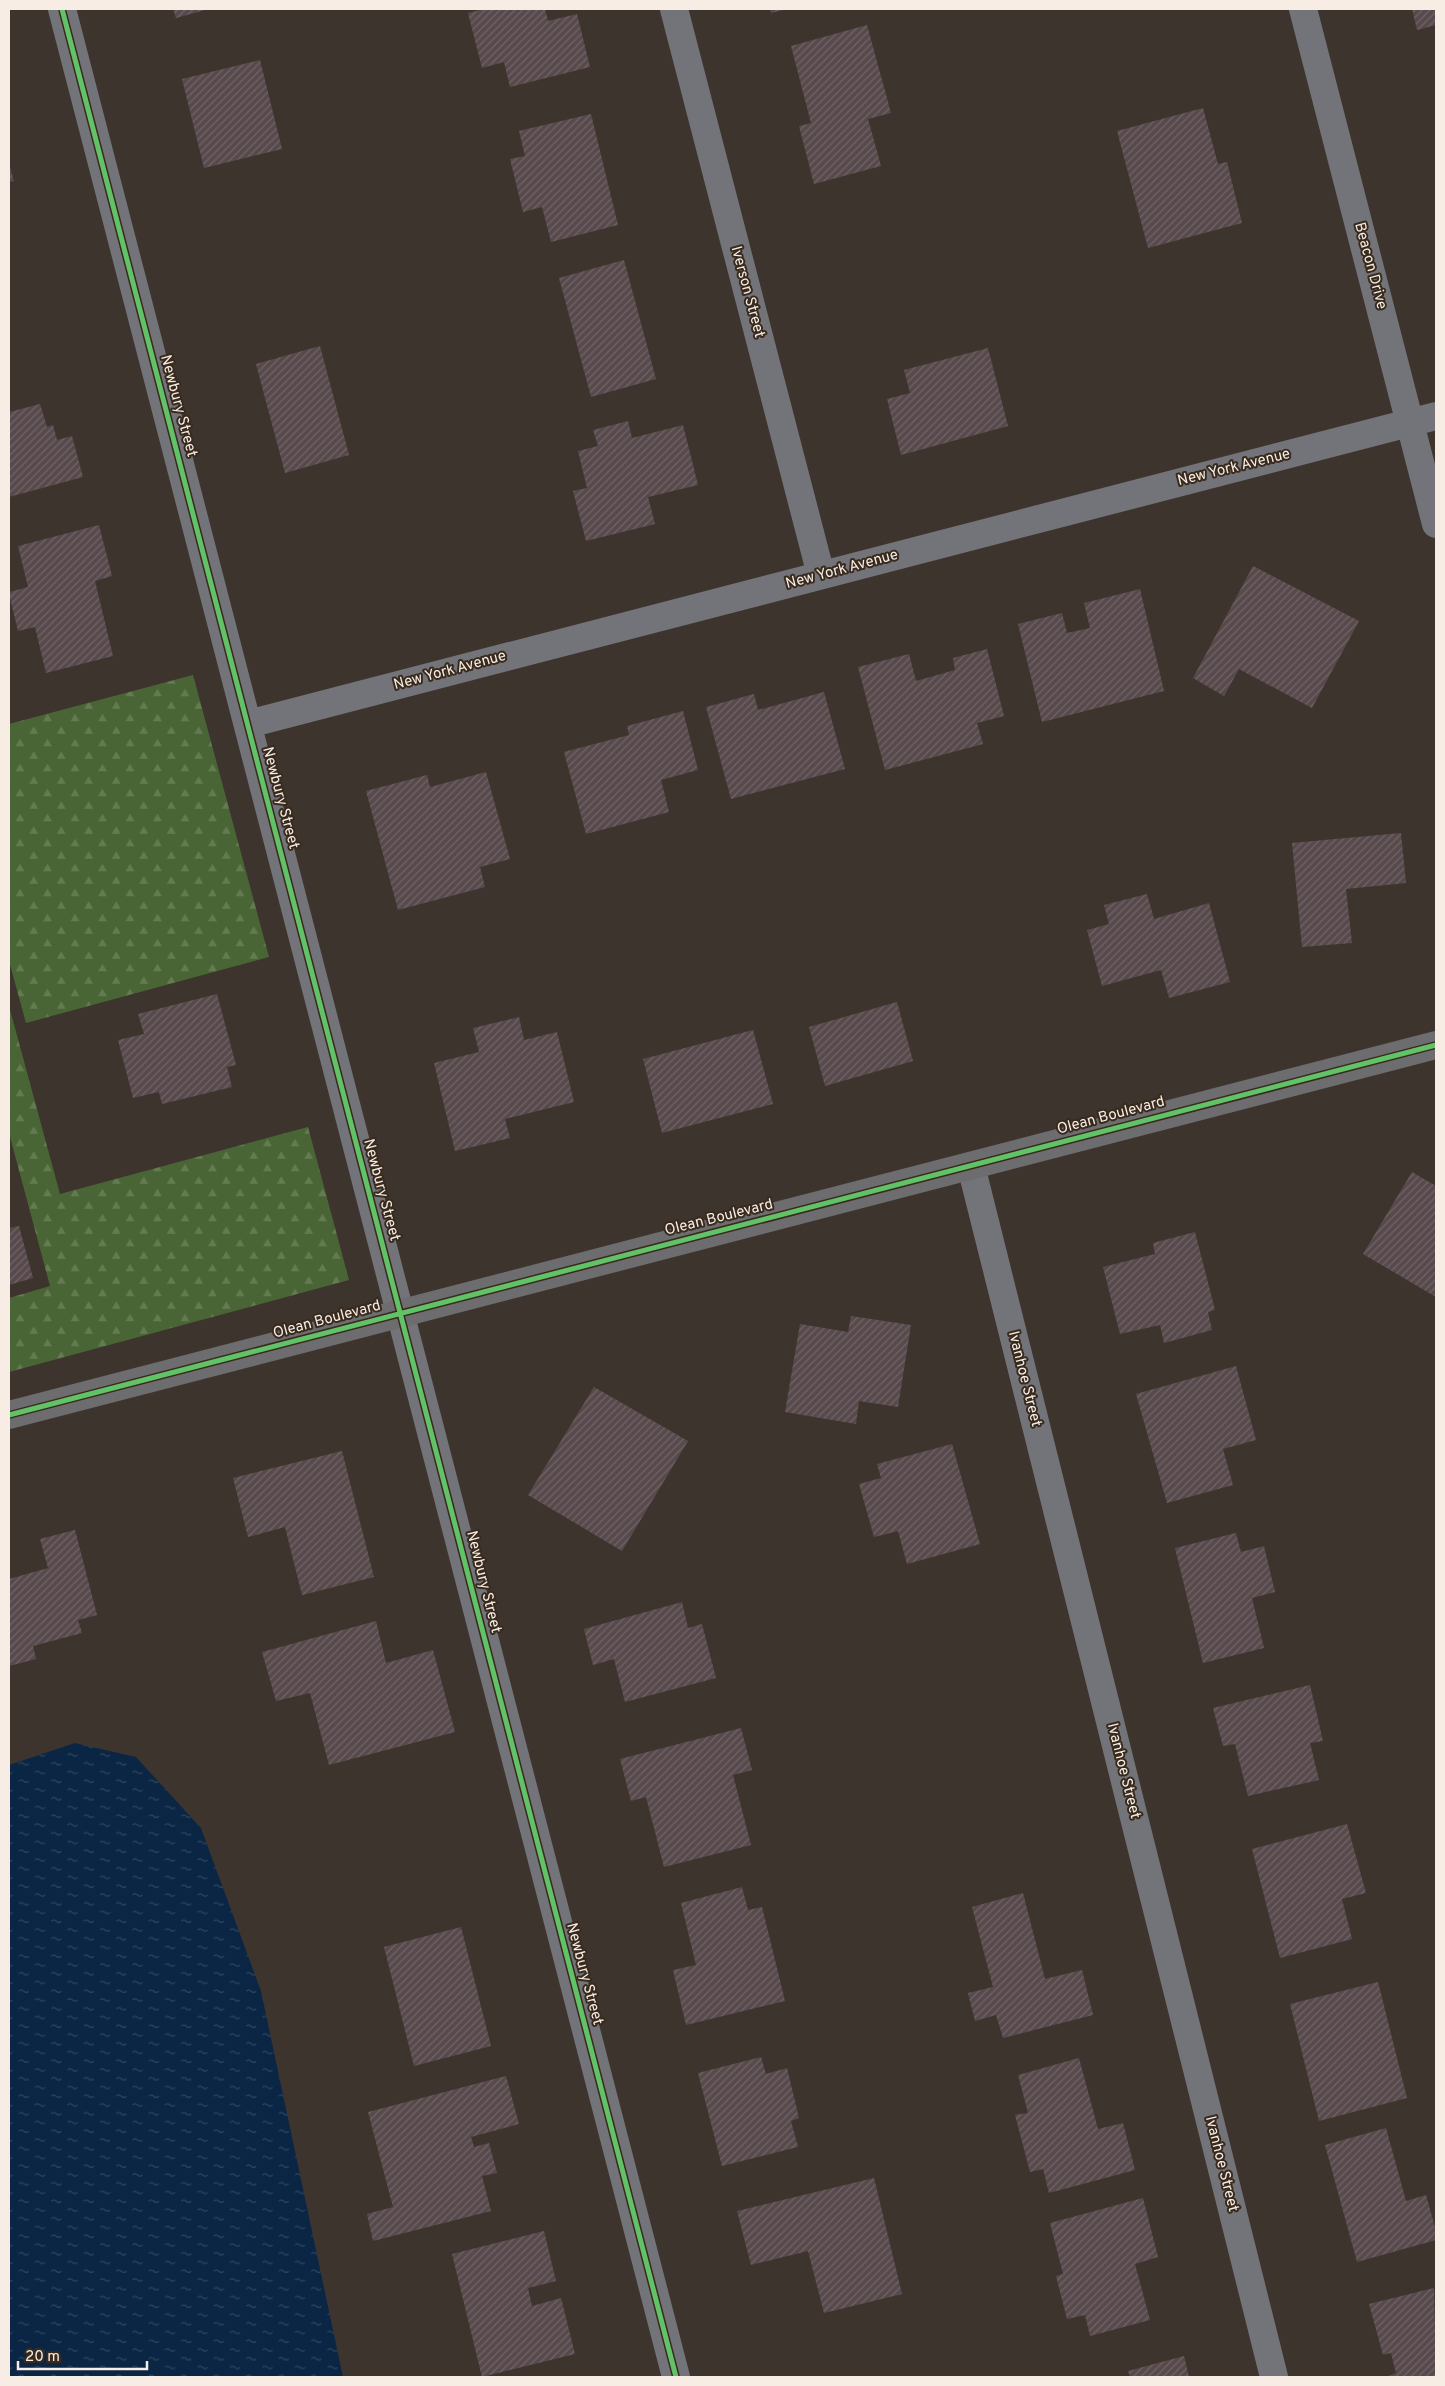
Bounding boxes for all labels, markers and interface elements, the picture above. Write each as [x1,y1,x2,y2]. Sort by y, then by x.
street label: Beacon Drive [1349,220,1391,312]
street label: Iverson Street [726,244,768,340]
street label: Newbury Street [155,353,201,459]
street label: New York Avenue [1176,445,1292,491]
street label: New York Avenue [784,546,900,594]
street label: New York Avenue [392,647,508,695]
street label: Newbury Street [257,745,303,851]
street label: Olean Boulevard [1055,1092,1167,1140]
street label: Newbury Street [358,1137,404,1243]
street label: Olean Boulevard [663,1195,775,1241]
street label: Olean Boulevard [271,1296,383,1344]
street label: Ivanhoe Street [1003,1329,1045,1429]
street label: Newbury Street [461,1529,505,1635]
street label: Ivanhoe Street [1102,1721,1144,1821]
street label: Newbury Street [561,1921,607,2027]
street label: Ivanhoe Street [1200,2114,1242,2214]
scale bar [18,2338,146,2370]
text: 20 m [25,2348,60,2367]

